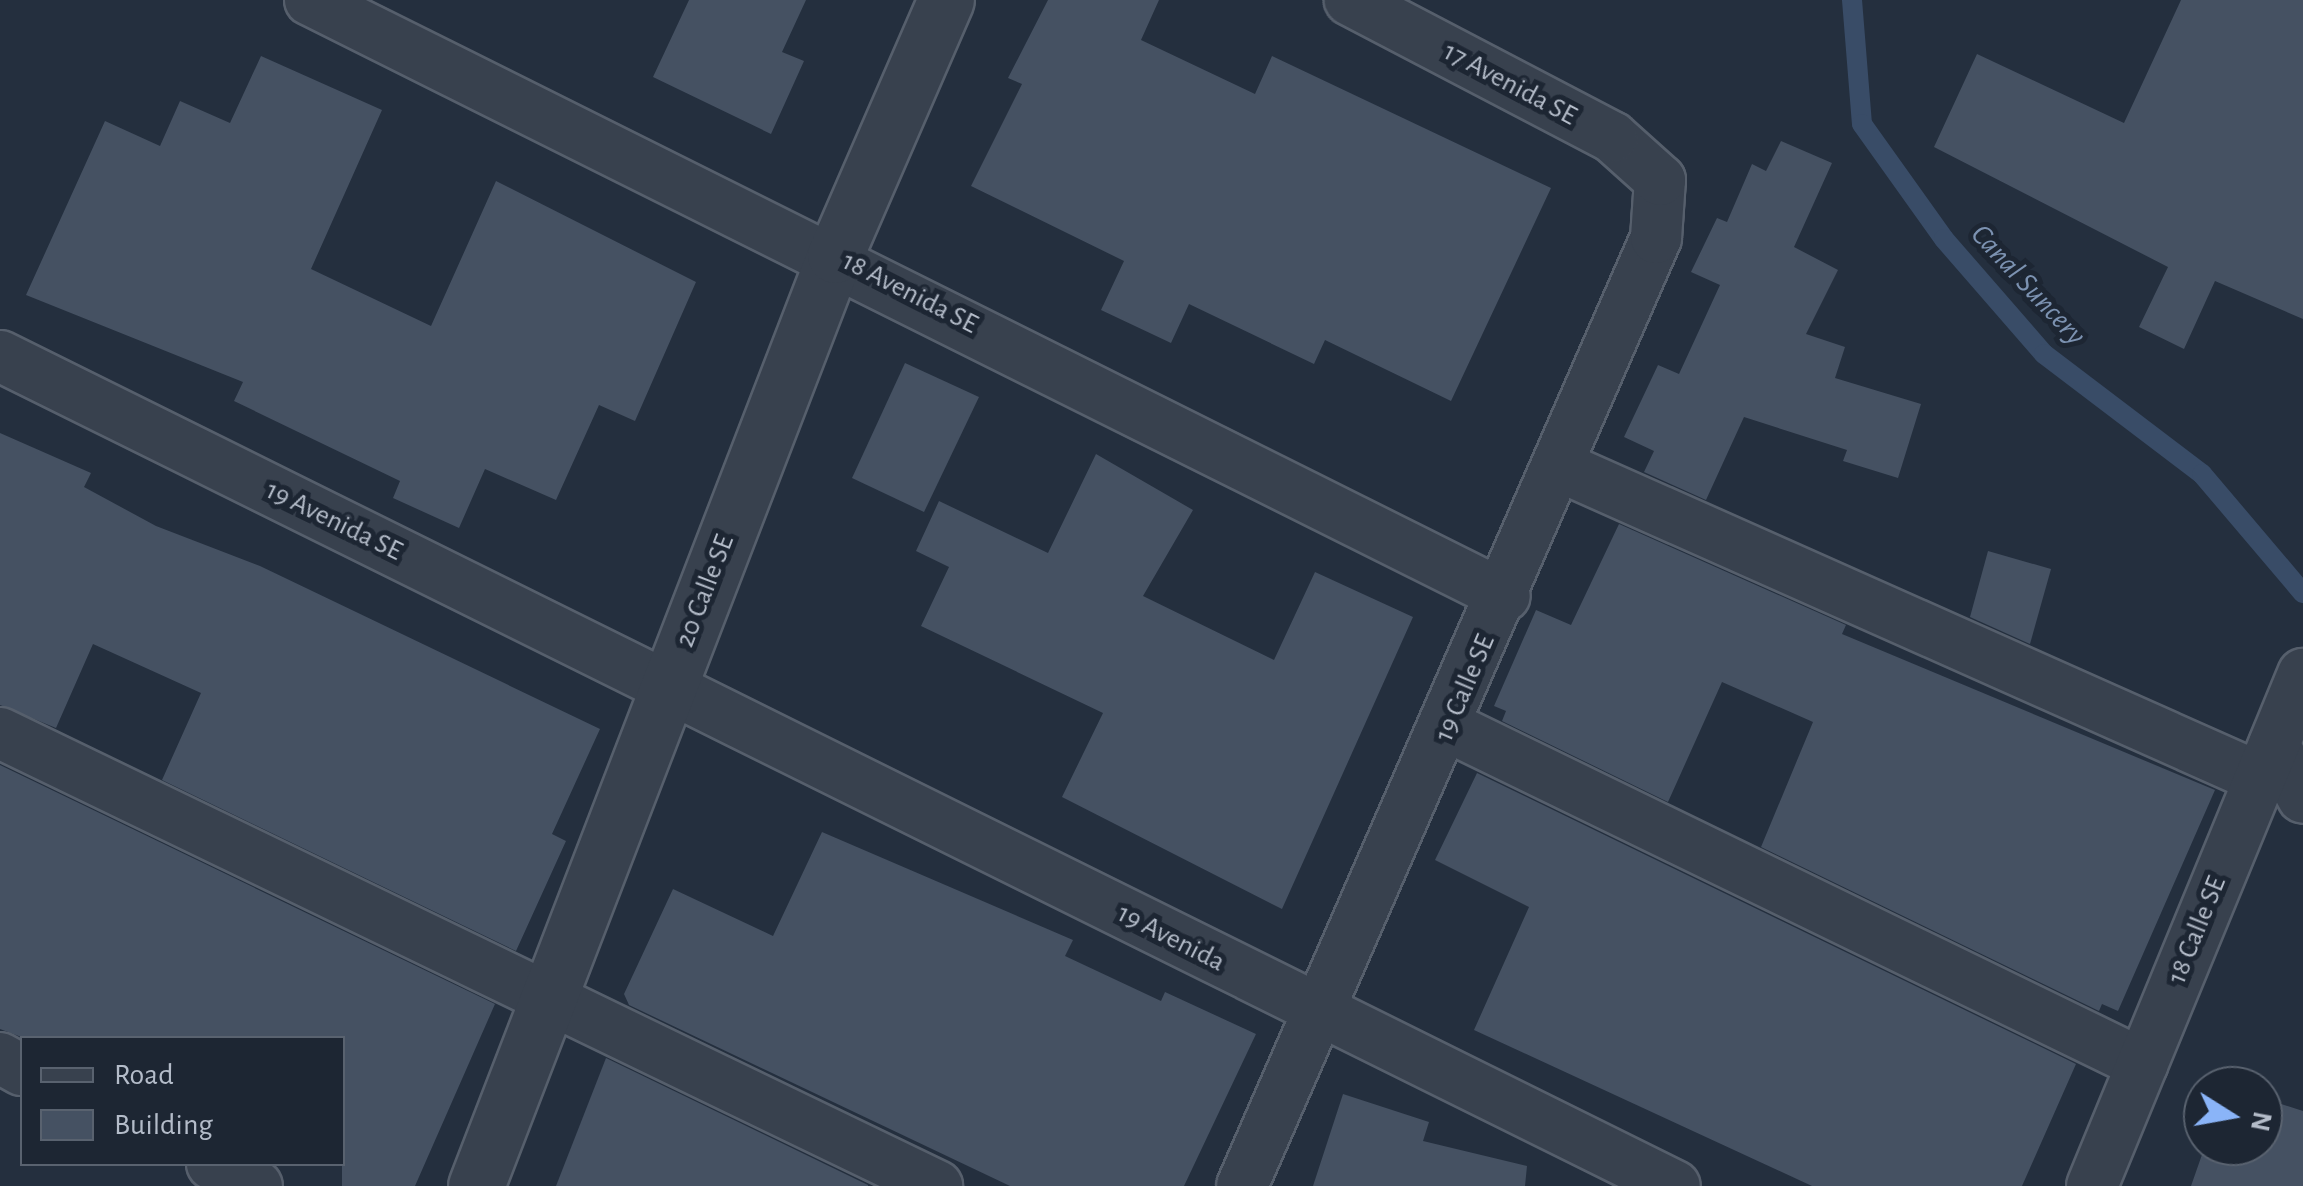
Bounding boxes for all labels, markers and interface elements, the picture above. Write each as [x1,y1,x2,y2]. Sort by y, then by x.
street label: 17 Avenida SE [1438,35,1582,133]
water label: Canal Suncery [1963,217,2093,353]
street label: 18 Avenida SE [837,245,983,341]
street label: 19 Avenida SE [260,474,408,568]
street label: 20 Calle SE [668,530,742,652]
street label: 19 Calle SE [1427,629,1503,747]
street label: 18 Calle SE [2160,871,2234,989]
street label: 19 Avenida [1112,897,1230,979]
legend [20,1036,345,1166]
text: Road [114,1060,174,1090]
north arrow [2183,1066,2283,1166]
text: N [2245,1109,2276,1134]
text: Building [114,1110,213,1140]

